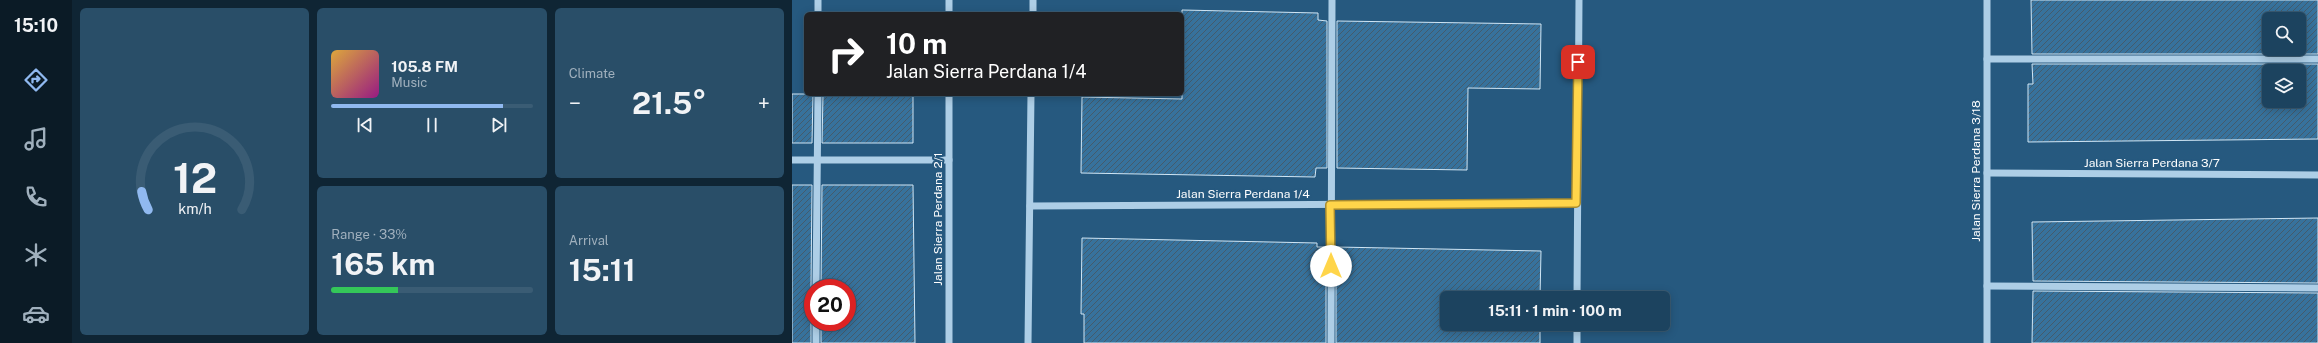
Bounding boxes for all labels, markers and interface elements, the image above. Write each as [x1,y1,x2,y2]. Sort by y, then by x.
map controls [2262,12,2306,108]
button: search [2262,12,2306,56]
text: 15:10 [14,15,58,36]
text: 10 m [886,27,947,60]
icon: right [820,28,872,80]
pin [1561,45,1595,79]
icon: arrive [1567,51,1589,73]
text: 105.8 FM [391,58,458,75]
text: Jalan Sierra Perdana 1/4 [886,61,1087,82]
button: layers [2262,64,2306,108]
icon: directions [22,66,50,94]
text: Climate [569,66,615,81]
text: Music [391,75,427,90]
text: 21.5° [632,85,707,121]
text: − [569,90,581,116]
text: + [758,90,770,116]
street label: Jalan Sierra Perdana 3/18 [1969,100,1983,242]
icon: previous [354,114,376,136]
icon: pause [421,114,443,136]
icon: next [488,114,510,136]
icon: music [22,125,50,153]
text: 12 [173,152,217,201]
street label: Jalan Sierra Perdana 2/1 [931,152,945,286]
street label: Jalan Sierra Perdana 3/7 [2084,156,2220,170]
icon: phone [22,183,50,211]
street label: Jalan Sierra Perdana 1/4 [1176,187,1310,201]
text: km/h [178,199,211,216]
text: Range · 33% [331,227,407,242]
text: Arrival [569,233,609,248]
icon: climate [22,241,50,269]
position arrow [1310,245,1352,287]
text: 165 km [331,246,435,282]
text: 15:11 [569,252,636,288]
speed limit sign: 20 [804,279,856,331]
icon: car [22,300,50,328]
text: 15:11 · 1 min · 100 m [1488,302,1622,319]

